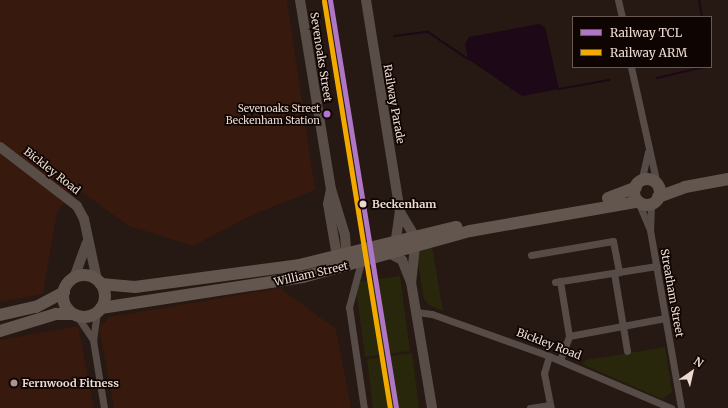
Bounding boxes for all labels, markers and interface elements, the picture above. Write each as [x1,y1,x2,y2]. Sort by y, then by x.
street label: Sevenoaks Street [307,11,335,103]
legend [572,16,712,68]
text: Railway TCL [610,25,682,40]
text: Railway ARM [610,45,687,60]
street label: Railway Parade [381,63,407,145]
place label: Sevenoaks Street Beckenham Station [226,102,320,126]
marker: Sevenoaks Street Beckenham Station [322,109,332,119]
street label: Bickley Road [21,145,83,197]
marker: Beckenham [356,197,370,211]
place label: Beckenham [372,197,436,211]
street label: Streatham Street [658,248,686,338]
street label: William Street [273,259,349,289]
street label: Bickley Road [515,326,583,362]
north arrow [672,352,712,392]
text: N [691,354,706,370]
place label: Fernwood Fitness [22,376,119,390]
marker: Fernwood Fitness [9,378,19,388]

